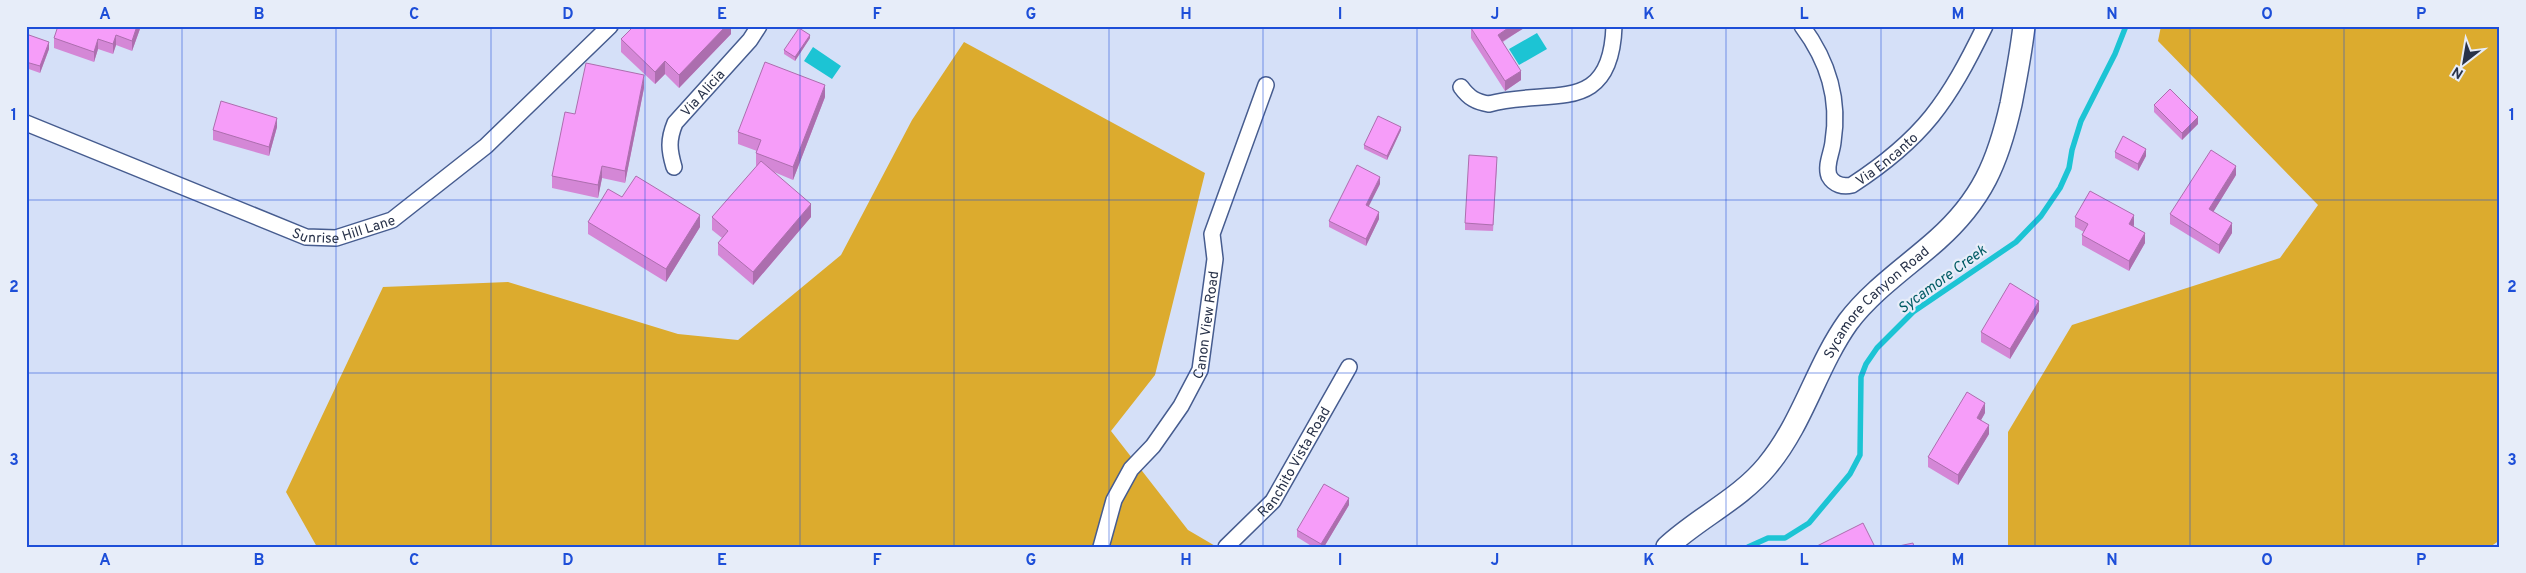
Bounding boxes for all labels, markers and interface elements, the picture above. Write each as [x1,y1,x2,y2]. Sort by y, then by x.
text: A [99,5,111,25]
text: B [253,5,265,25]
text: C [409,5,419,25]
text: D [562,5,574,25]
text: E [717,5,727,25]
text: F [872,5,882,25]
text: G [1026,5,1036,25]
text: H [1180,5,1192,25]
text: I [1338,5,1342,25]
text: J [1491,5,1499,25]
text: K [1643,5,1655,25]
text: L [1799,5,1809,25]
text: M [1952,5,1964,25]
text: N [2106,5,2118,25]
text: O [2261,5,2273,25]
text: P [2416,5,2426,25]
north arrow [2438,38,2488,88]
text: N [2449,62,2467,82]
street label: Via Alicia [678,67,729,121]
text: 1 [11,106,17,126]
text: 1 [2509,106,2515,126]
street label: Via Encanto [1853,130,1922,190]
street label: Sunrise Hill Lane [289,213,398,248]
water label: Sycamore Creek [1895,241,1991,319]
street label: Sycamore Canyon Road [1821,243,1933,362]
street label: Canon View Road [1190,270,1223,383]
text: 2 [9,278,19,298]
text: 2 [2507,278,2517,298]
street label: Ranchito Vista Road [1255,404,1335,521]
text: 3 [9,451,19,471]
text: 3 [2507,451,2517,471]
text: A [99,551,111,571]
text: B [253,551,265,571]
text: C [409,551,419,571]
text: D [562,551,574,571]
text: E [717,551,727,571]
text: F [872,551,882,571]
text: G [1026,551,1036,571]
text: H [1180,551,1192,571]
text: I [1338,551,1342,571]
text: J [1491,551,1499,571]
text: K [1643,551,1655,571]
text: L [1799,551,1809,571]
text: M [1952,551,1964,571]
text: N [2106,551,2118,571]
text: O [2261,551,2273,571]
text: P [2416,551,2426,571]

